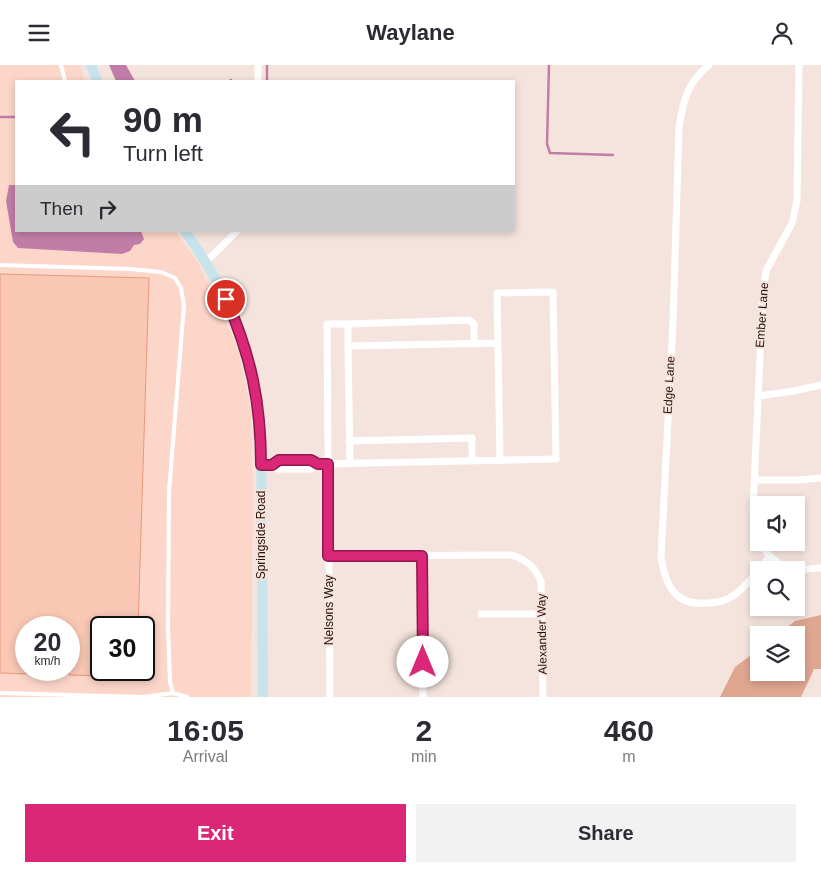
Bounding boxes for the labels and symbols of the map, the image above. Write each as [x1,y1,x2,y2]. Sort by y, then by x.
pin [205,278,247,320]
street label: Ember Lane [753,282,771,348]
street label: Edge Lane [660,355,678,414]
street label: Springside Road [254,491,268,579]
street label: Nelsons Way [322,575,336,645]
street label: Alexander Way [534,593,550,675]
speed limit sign: 30 [90,616,155,681]
position arrow [396,635,448,687]

